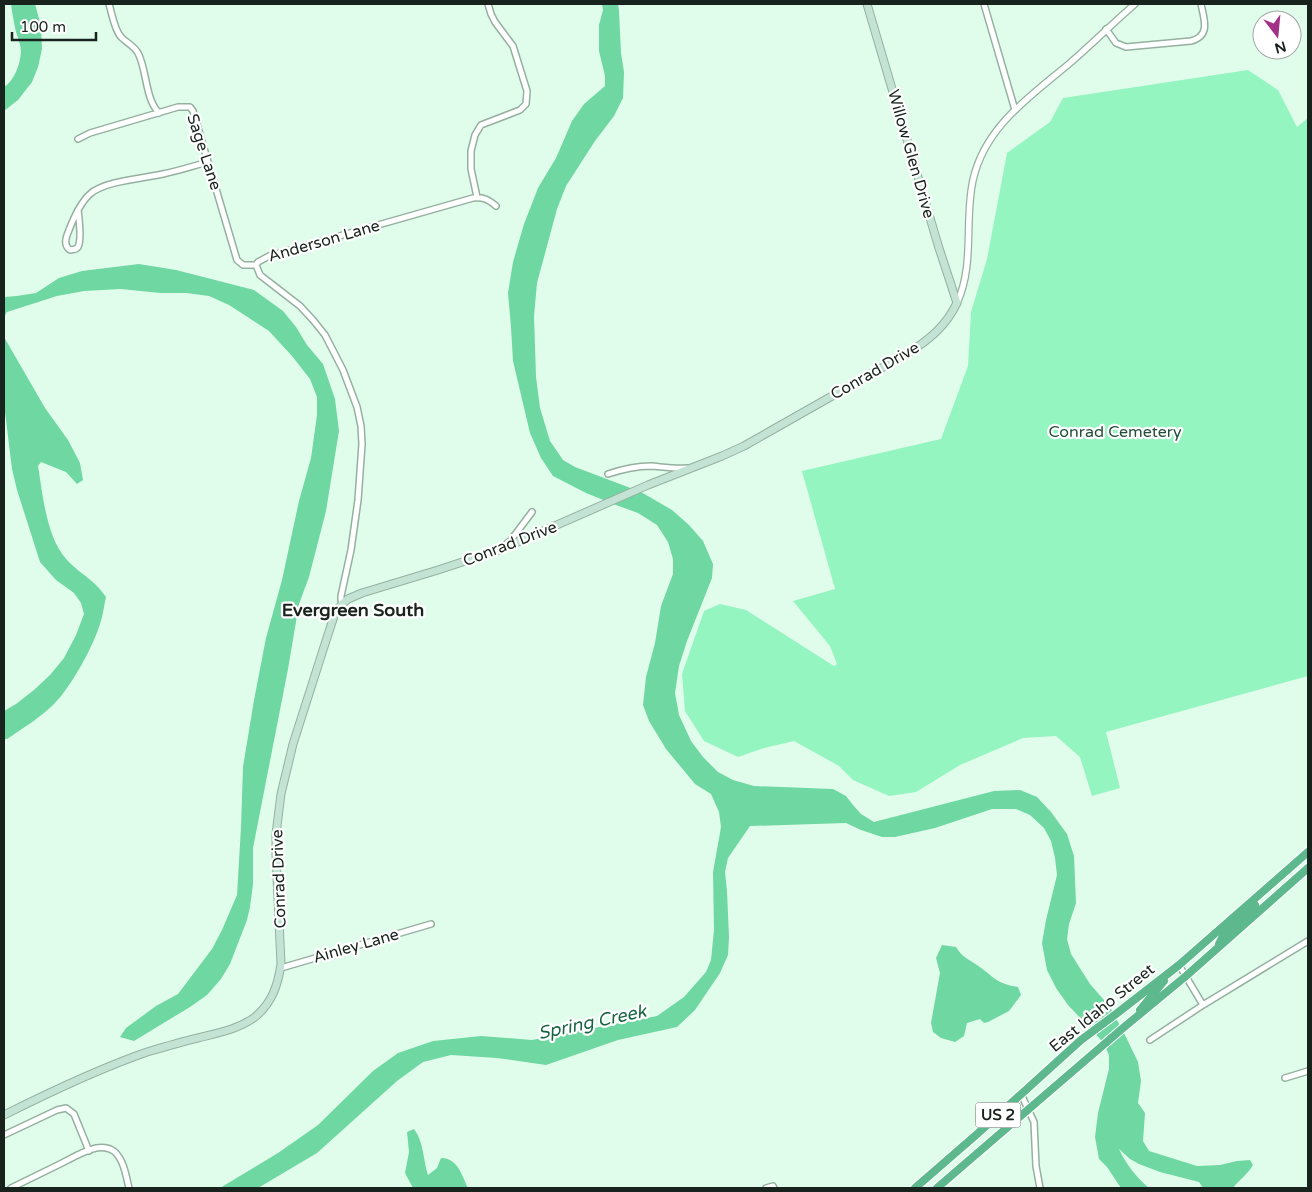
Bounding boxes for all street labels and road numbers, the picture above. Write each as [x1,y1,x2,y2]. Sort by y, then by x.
street label: Willow Glen Drive [883,87,939,221]
street label: Sage Lane [182,111,226,193]
street label: Anderson Lane [266,216,382,266]
street label: Conrad Drive [827,338,923,404]
street label: Conrad Drive [460,517,560,571]
street label: Conrad Drive [267,829,291,929]
street label: Ainley Lane [311,924,401,968]
street label: East Idaho Street [1045,959,1159,1057]
road number: US 2 [976,1102,1020,1128]

